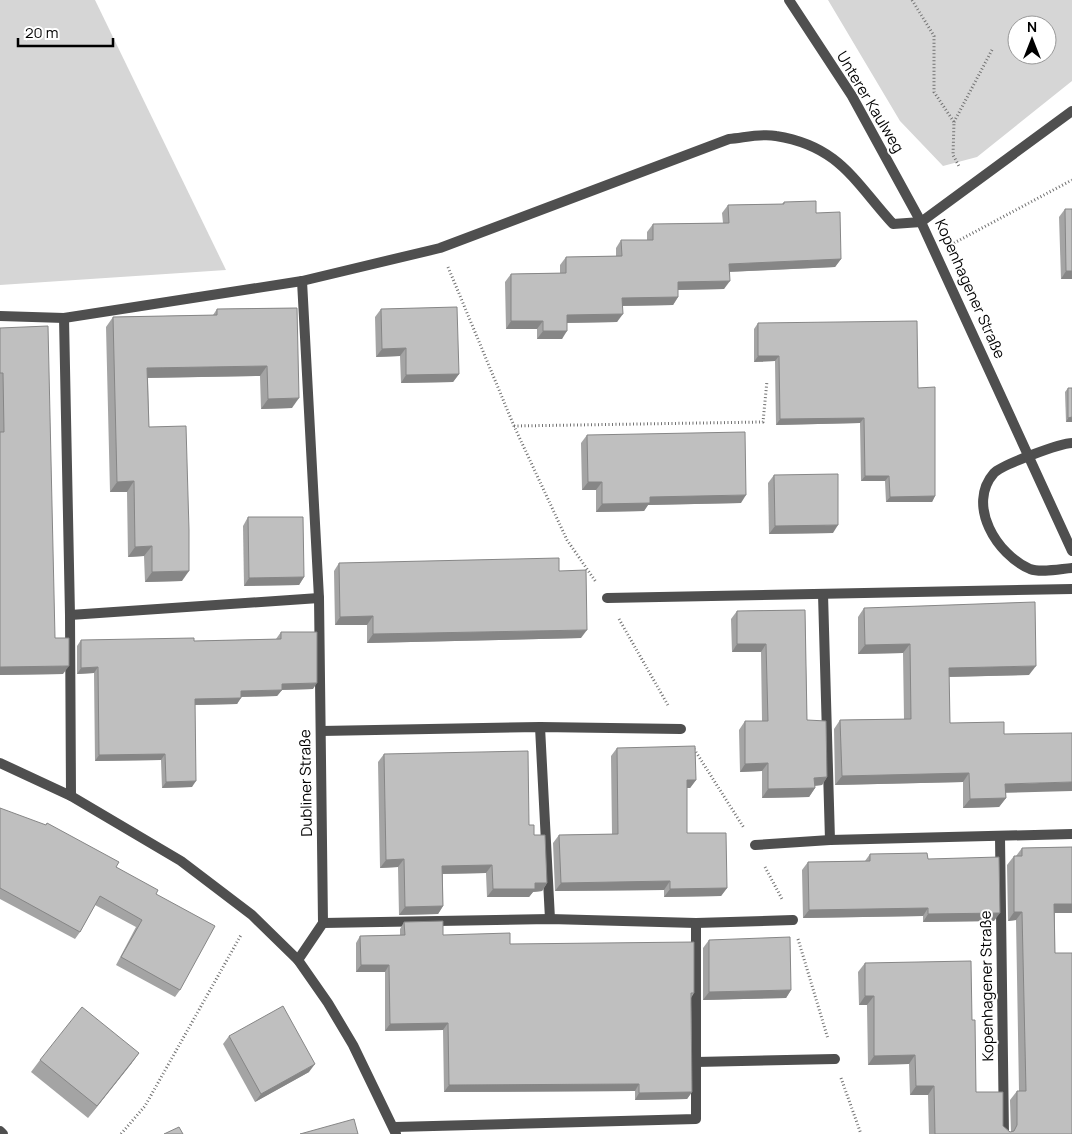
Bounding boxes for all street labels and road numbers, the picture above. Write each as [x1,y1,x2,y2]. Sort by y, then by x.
street label: Unterer Kaulweg [832,47,909,156]
street label: Kopenhagener Straße [930,216,1011,362]
street label: Dubliner Straße [294,729,317,837]
street label: Kopenhagener Straße [975,910,998,1062]

